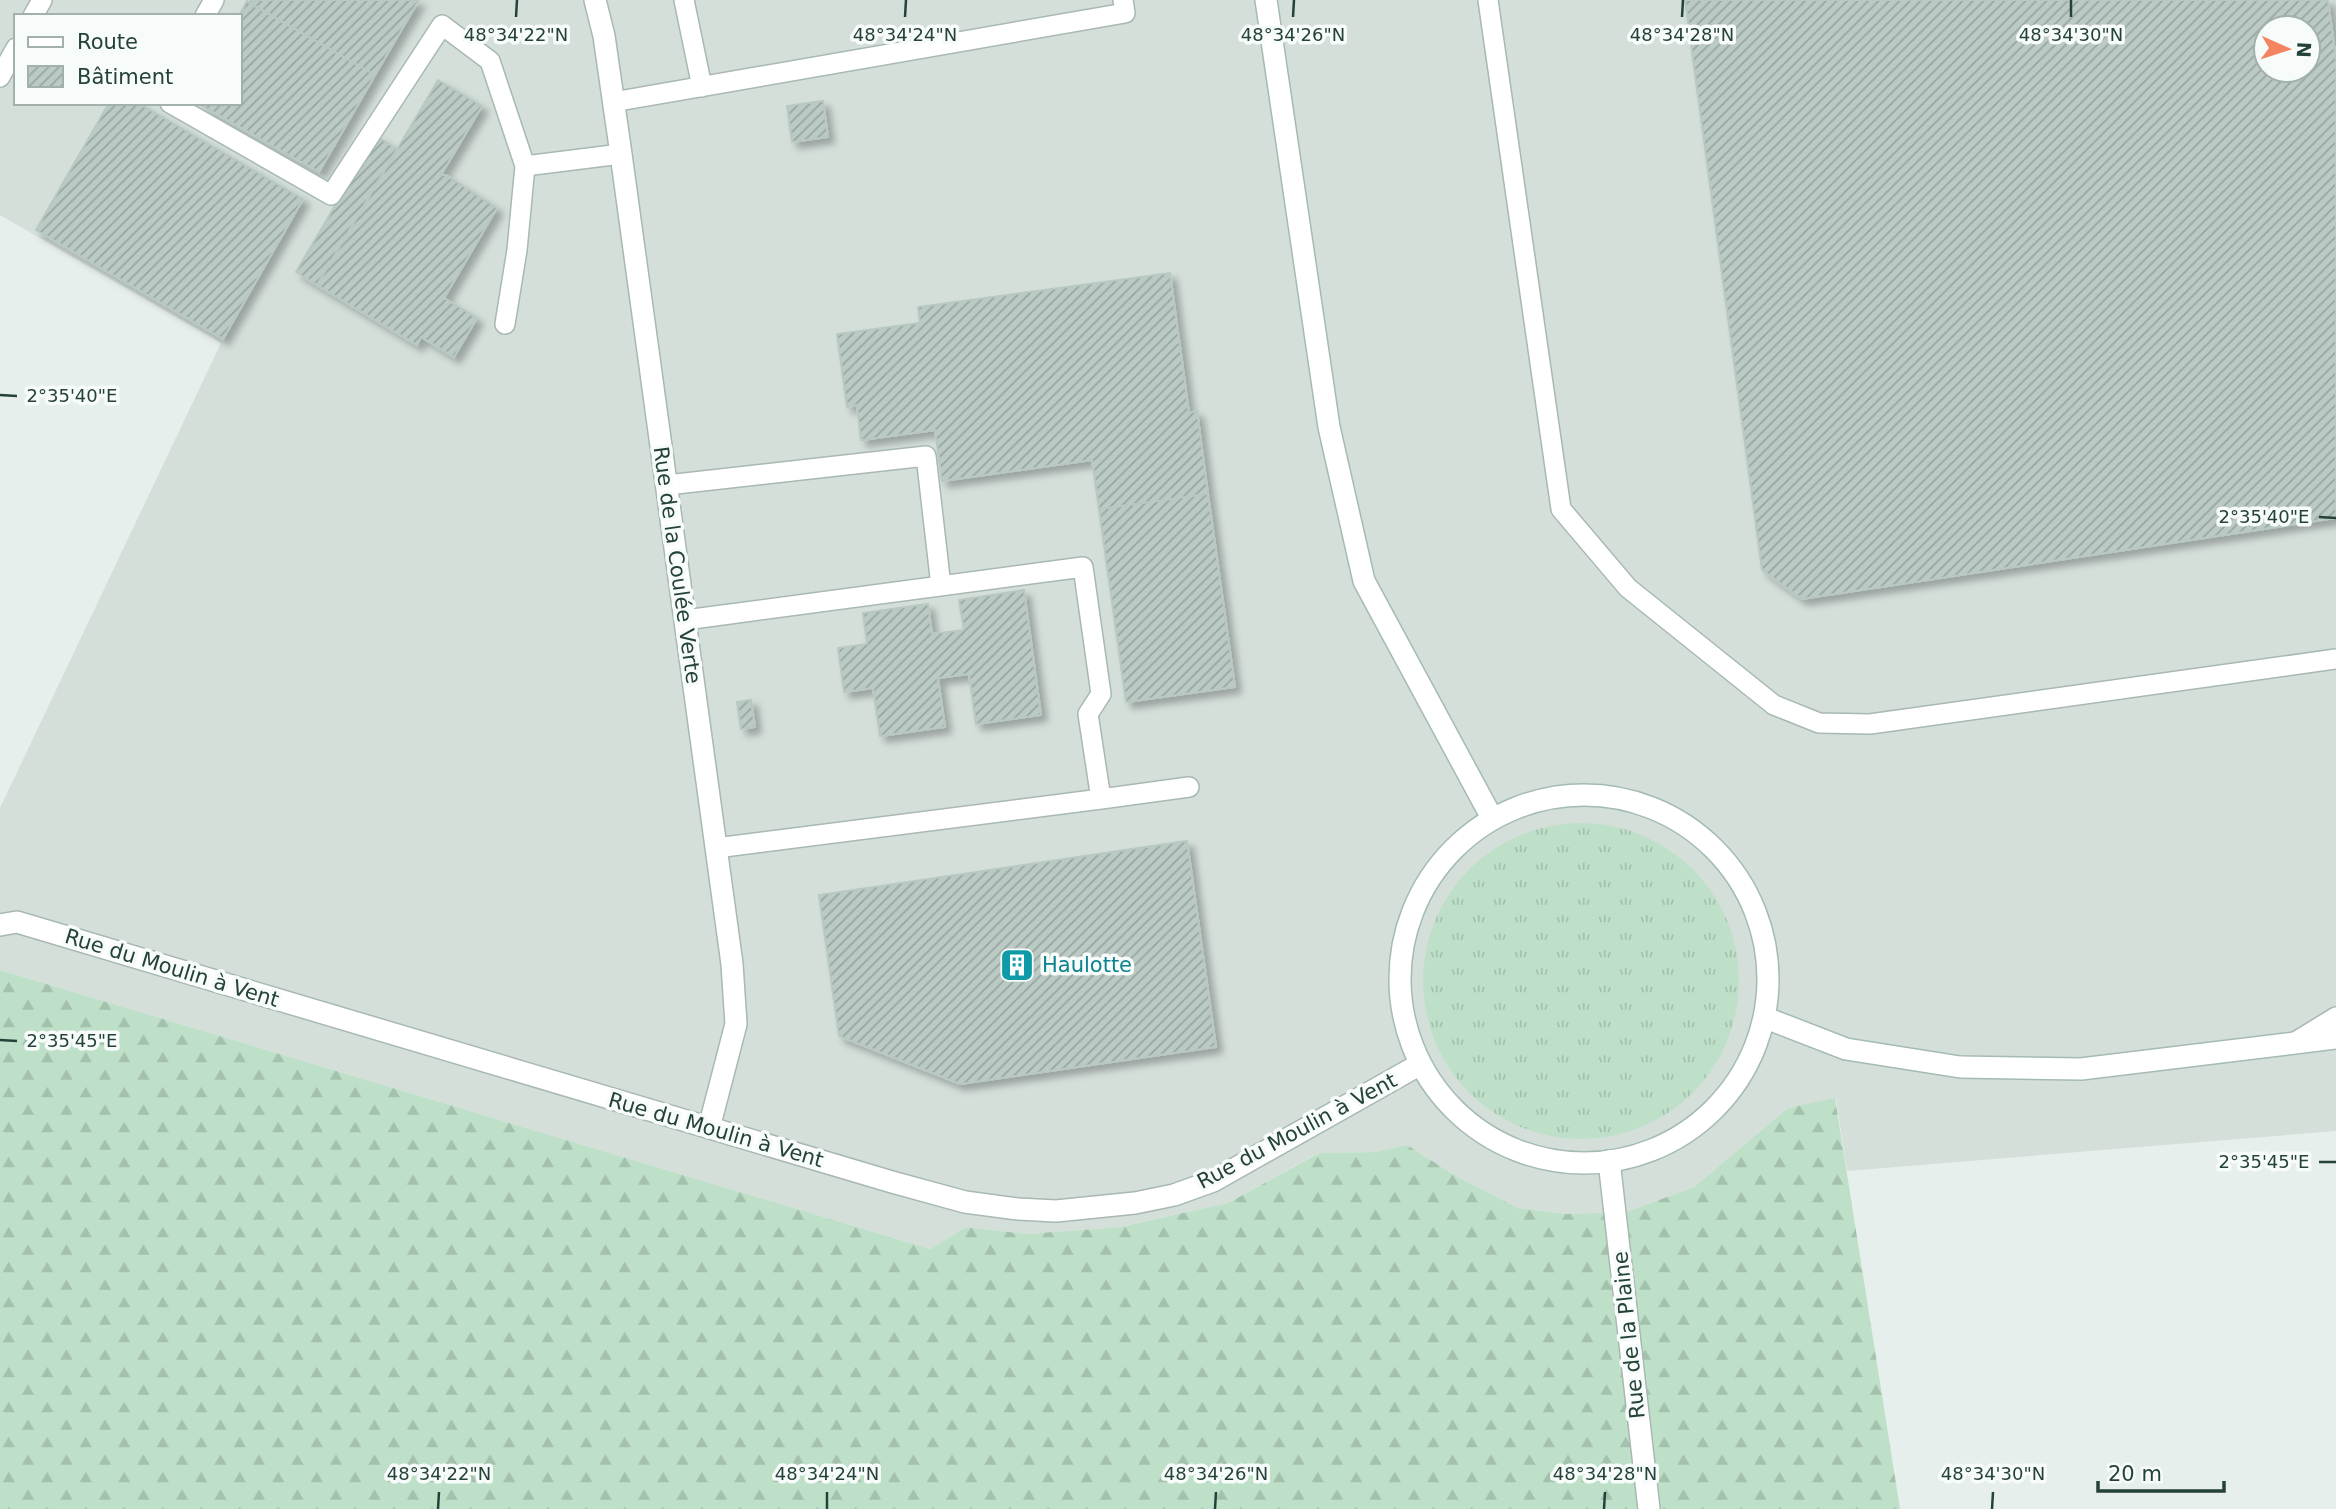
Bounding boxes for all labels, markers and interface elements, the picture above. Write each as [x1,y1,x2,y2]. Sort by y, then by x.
legend [14,14,242,105]
north arrow [2252,14,2322,84]
text: 48°34'22"N [464,24,568,45]
text: 48°34'24"N [853,24,957,45]
text: 48°34'26"N [1241,24,1345,45]
text: 48°34'28"N [1630,24,1734,45]
text: 48°34'30"N [2019,24,2123,45]
text: Route [77,30,138,54]
text: N [2293,41,2315,58]
text: Bâtiment [77,65,173,89]
text: 2°35'40"E [27,385,117,406]
street label: Rue de la Coulée Verte [648,445,706,685]
text: 2°35'40"E [2219,506,2309,527]
street label: Rue du Moulin à Vent [62,924,282,1012]
building icon: Haulotte [998,946,1036,984]
place label: Haulotte [1042,953,1132,977]
text: 2°35'45"E [27,1030,117,1051]
street label: Rue du Moulin à Vent [1193,1068,1401,1194]
street label: Rue du Moulin à Vent [606,1088,826,1172]
text: 2°35'45"E [2219,1151,2309,1172]
street label: Rue de la Plaine [1608,1250,1650,1420]
scale bar [2098,1450,2224,1494]
text: 20 m [2108,1462,2162,1486]
text: 48°34'22"N [387,1463,491,1484]
text: 48°34'24"N [775,1463,879,1484]
text: 48°34'26"N [1164,1463,1268,1484]
text: 48°34'28"N [1553,1463,1657,1484]
text: 48°34'30"N [1941,1463,2045,1484]

